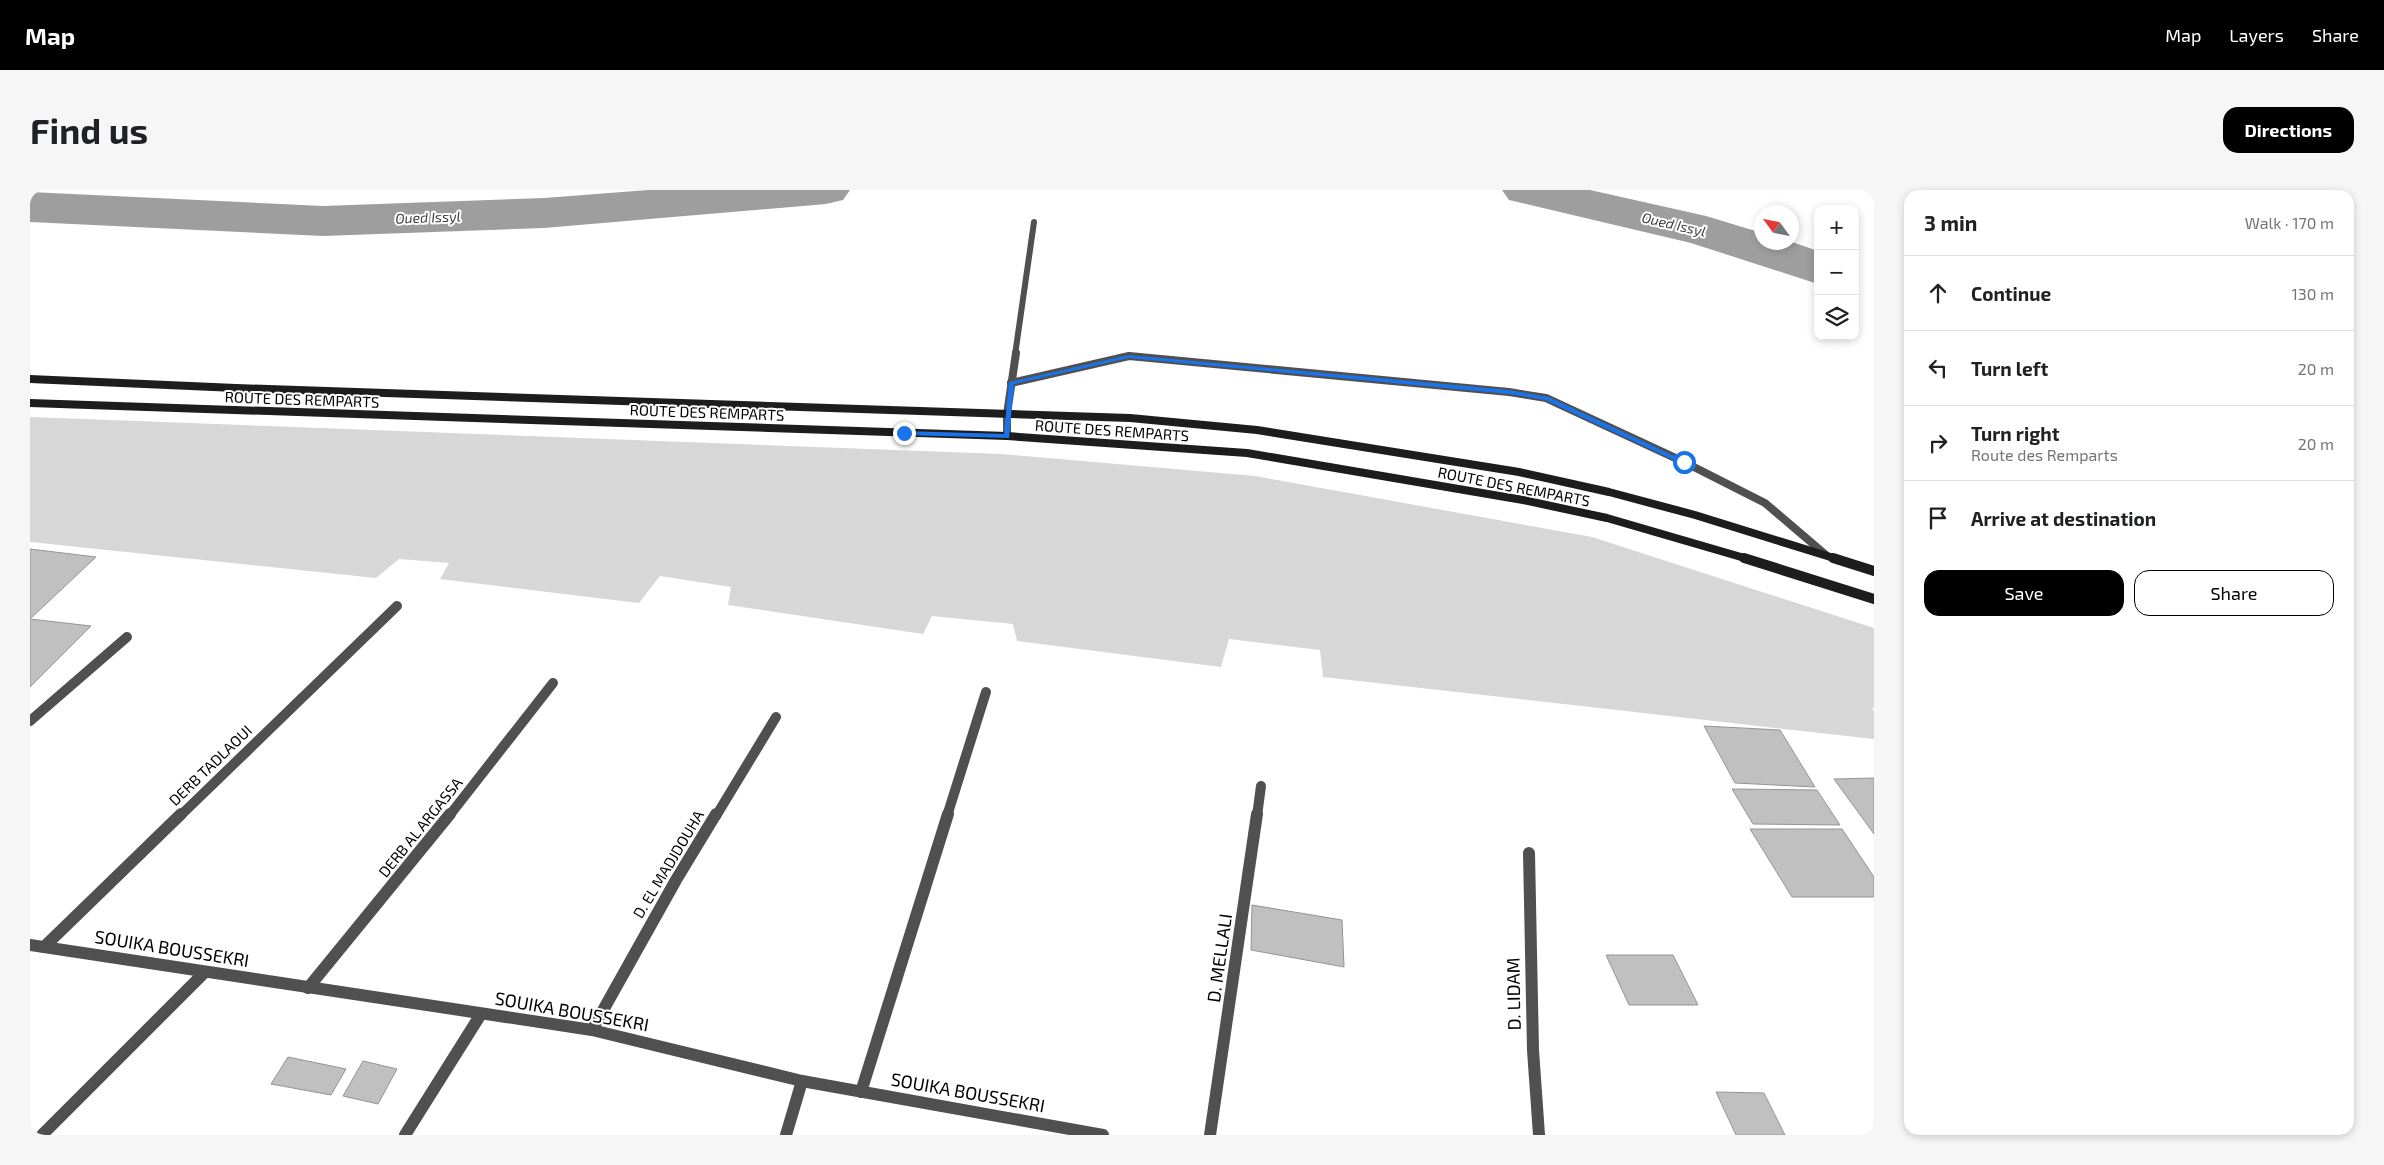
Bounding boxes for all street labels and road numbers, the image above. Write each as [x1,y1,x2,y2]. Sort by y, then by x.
street label: ROUTE DES REMPARTS [224,387,380,411]
street label: ROUTE DES REMPARTS [629,400,785,424]
street label: ROUTE DES REMPARTS [1034,416,1190,444]
street label: ROUTE DES REMPARTS [1436,462,1592,510]
street label: DERB TADLAOUI [165,721,255,809]
street label: DERB AL ARGASSA [374,773,466,881]
street label: D. EL MADJDOUHA [629,806,708,921]
street label: D. MELLALI [1202,912,1236,1004]
street label: SOUIKA BOUSSEKRI [93,925,251,971]
street label: D. LIDAM [1501,957,1525,1031]
street label: SOUIKA BOUSSEKRI [493,987,651,1035]
street label: SOUIKA BOUSSEKRI [889,1068,1047,1116]

